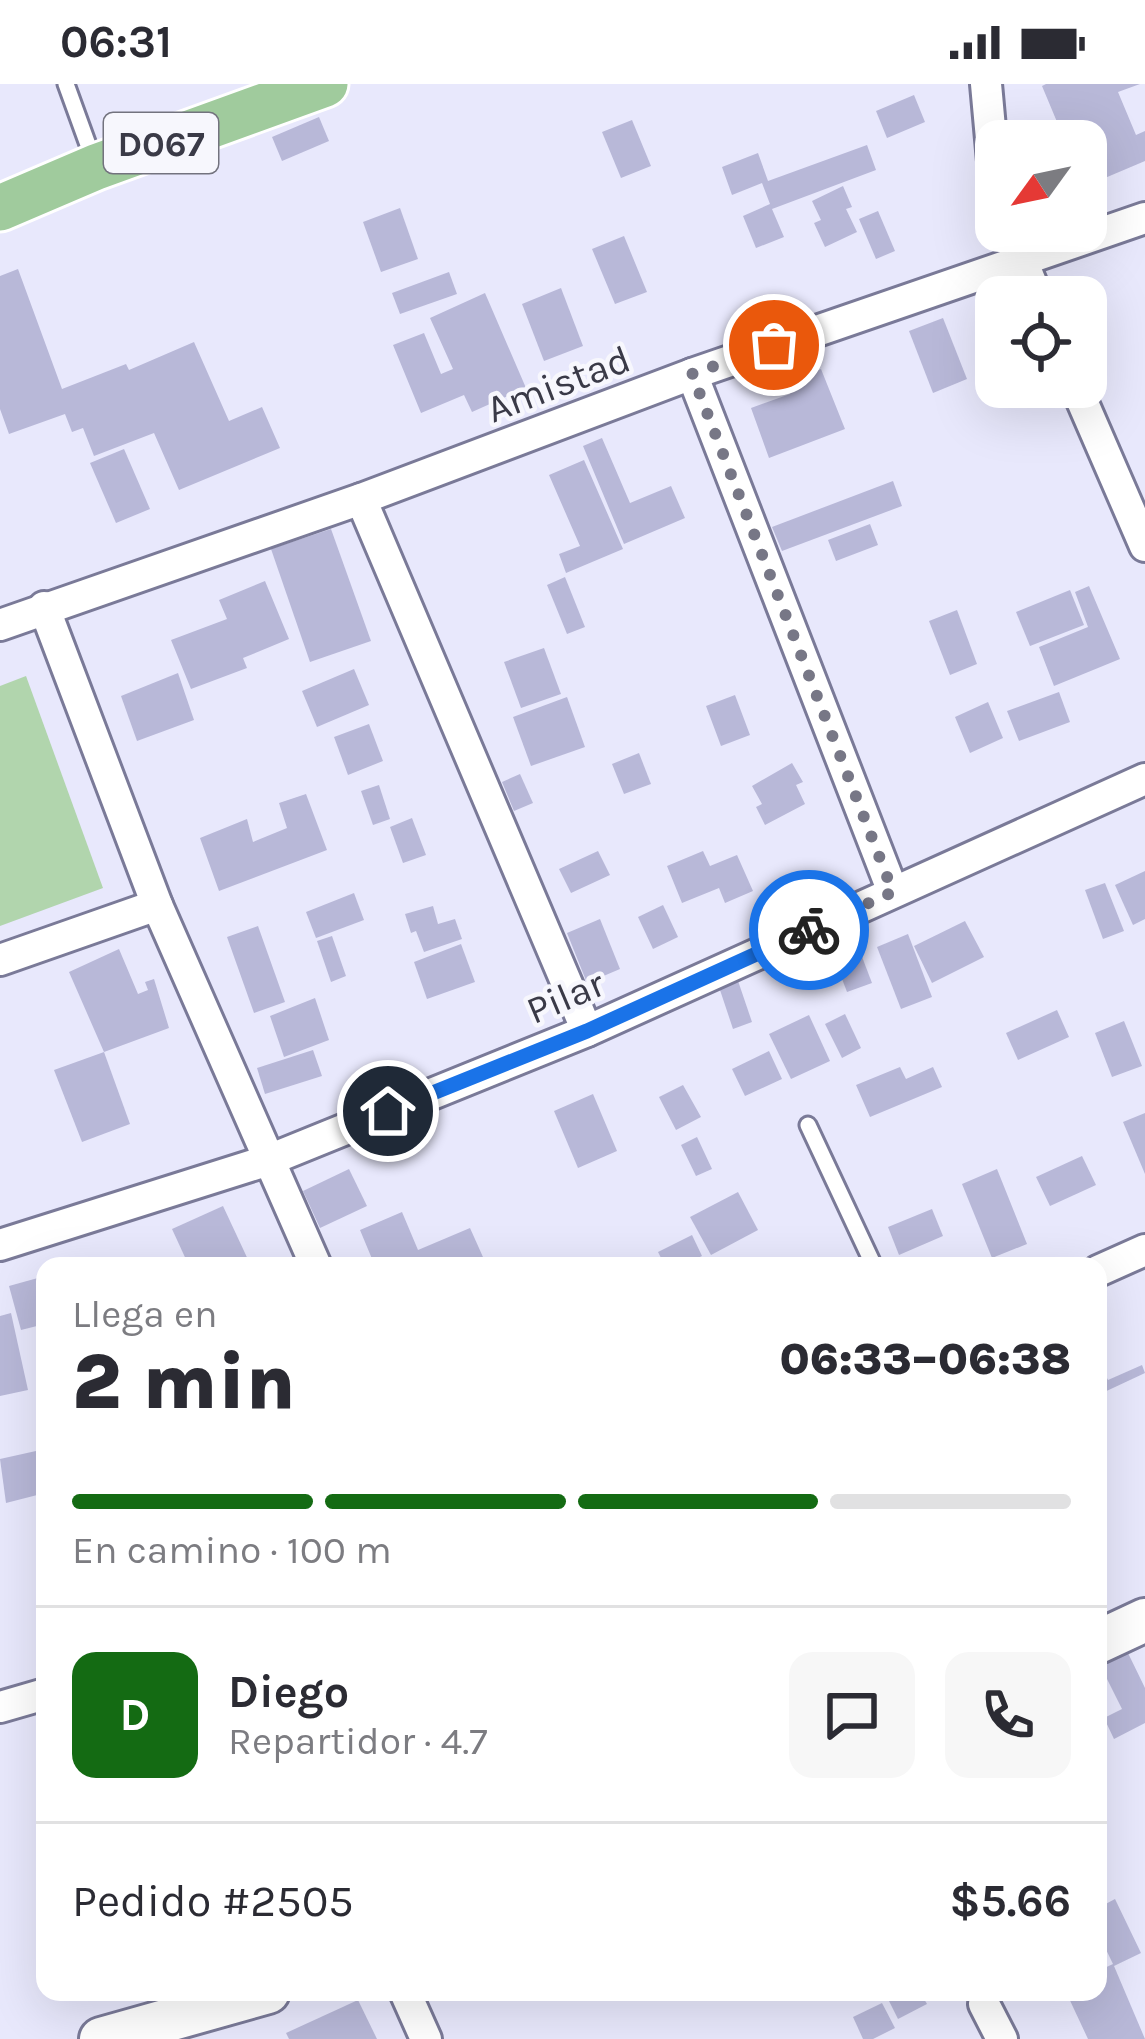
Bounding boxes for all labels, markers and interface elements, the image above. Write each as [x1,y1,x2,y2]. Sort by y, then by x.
text: 06:31 [60,16,172,68]
road number: D067 [104,113,218,173]
north arrow [975,120,1107,252]
map controls [975,120,1107,408]
button: locate [975,276,1107,408]
pin [723,294,825,396]
icon: bag [741,312,807,378]
street label: Amistad [480,336,637,432]
courier [749,870,869,990]
icon: bike [776,897,842,963]
street label: Pilar [520,960,612,1034]
pin [337,1060,439,1162]
icon: home [355,1078,421,1144]
text: Llega en [72,1291,218,1337]
text: 06:33–06:38 [779,1333,1071,1385]
text: 2 min [72,1336,296,1428]
text: En camino · 100 m [72,1527,392,1573]
button: chat [789,1652,915,1778]
button: phone [945,1652,1071,1778]
text: Diego [228,1666,349,1718]
text: D [120,1689,150,1741]
text: Repartidor · 4.7 [228,1718,488,1764]
text: Pedido #2505 [72,1875,354,1927]
text: $5.66 [949,1875,1071,1927]

